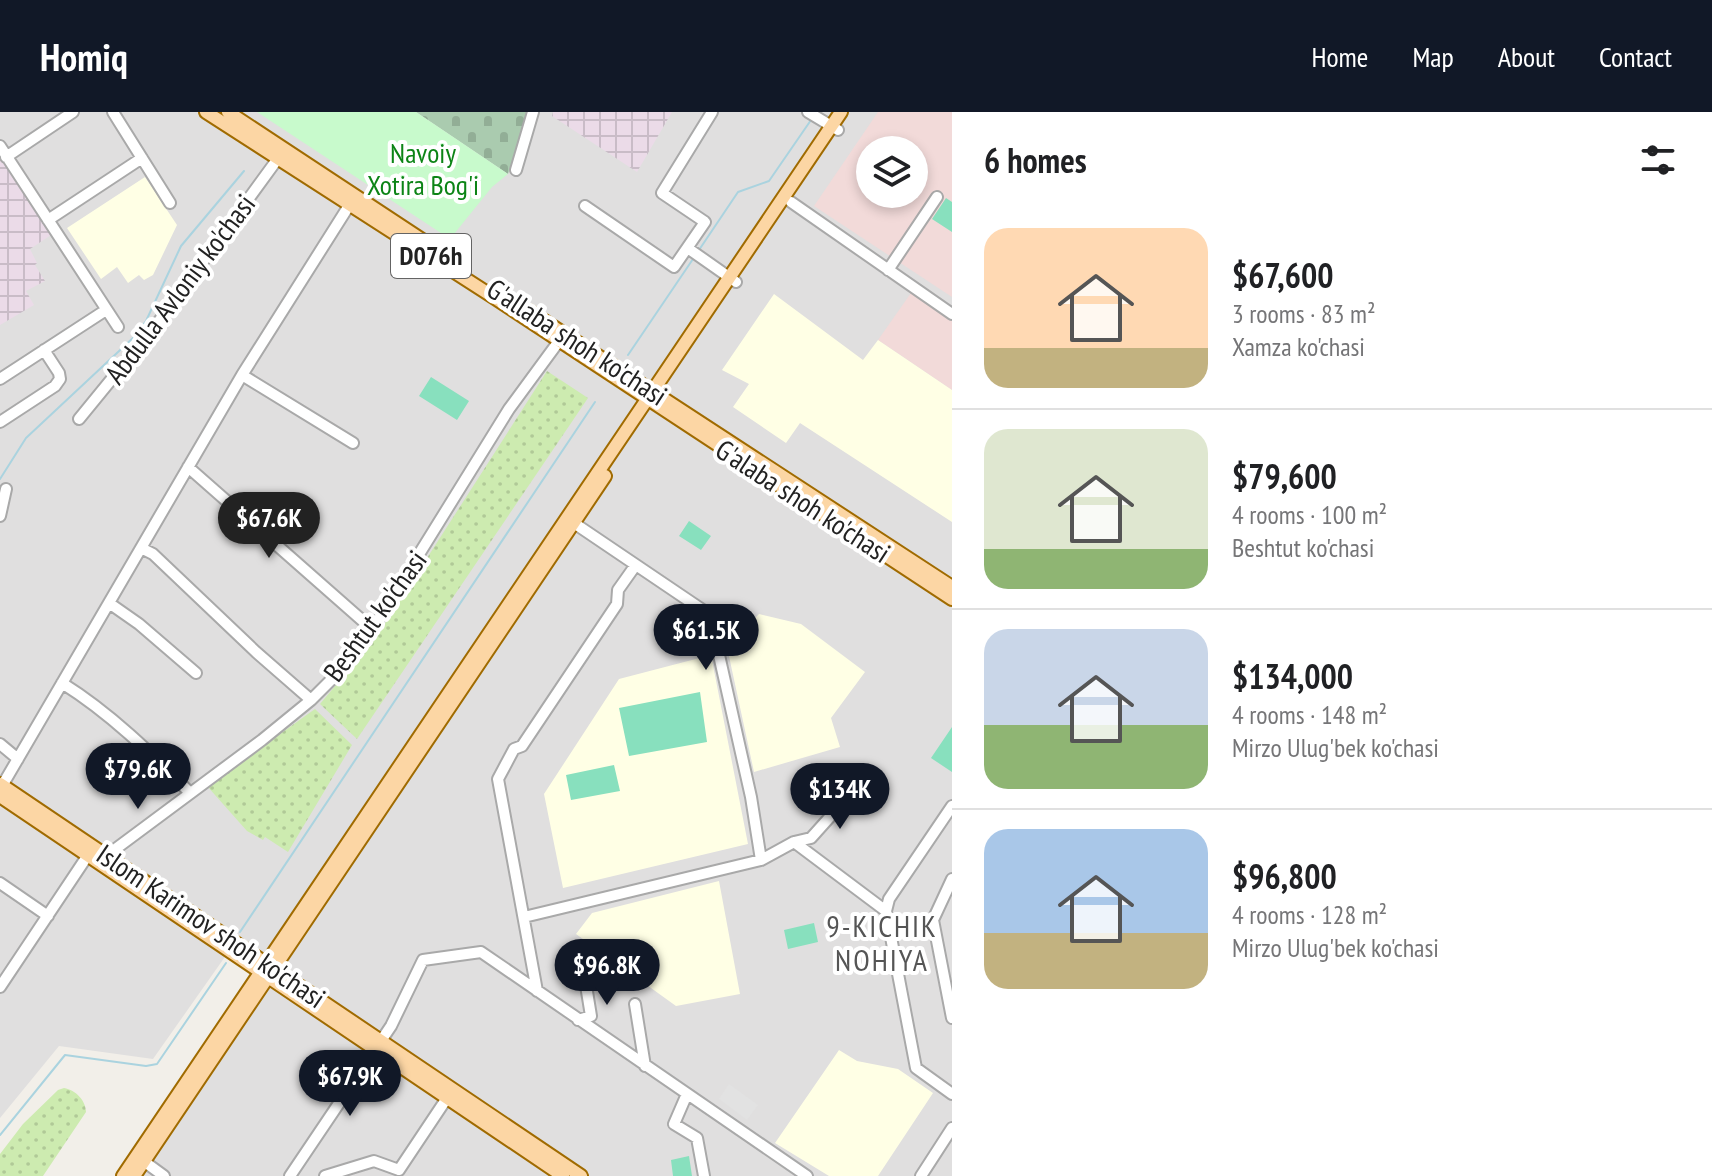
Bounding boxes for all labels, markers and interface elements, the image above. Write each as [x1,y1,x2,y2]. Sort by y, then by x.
text: Homiq [40,32,128,81]
text: Home [1312,38,1368,75]
text: Map [1412,38,1454,75]
text: About [1498,38,1555,75]
text: Contact [1599,38,1672,75]
park label: Navoiy Xotira Bog'i [367,134,479,203]
map controls [856,136,928,208]
button: layers [856,136,928,208]
text: 6 homes [984,138,1087,182]
icon: filters [1636,138,1680,182]
street label: Abdulla Avloniy ko'chasi [96,186,263,391]
road number: D076h [391,234,471,278]
text: $67,600 [1232,253,1333,297]
icon: home [1048,260,1144,356]
street label: G'allaba shoh ko'chasi [480,270,674,414]
text: 3 rooms · 83 m² [1232,297,1376,330]
text: Xamza ko'chasi [1232,330,1365,363]
street label: G'alaba shoh ko'chasi [709,430,898,571]
text: $79,600 [1232,454,1337,498]
icon: home [1048,461,1144,557]
pin: $67.6K [204,492,334,560]
text: 4 rooms · 100 m² [1232,498,1387,531]
text: $67.6K [236,501,302,534]
text: Beshtut ko'chasi [1232,531,1374,564]
street label: Beshtut ko'chasi [315,543,435,689]
pin: $61.5K [641,604,771,672]
text: $61.5K [672,613,740,646]
text: $134,000 [1232,654,1353,698]
icon: home [1048,661,1144,757]
text: 4 rooms · 148 m² [1232,698,1387,731]
text: Mirzo Ulug'bek ko'chasi [1232,731,1439,764]
pin: $79.6K [73,743,203,811]
text: $79.6K [104,752,172,785]
pin: $134K [784,763,896,831]
text: $134K [808,772,872,805]
street label: Islom Karimov shoh ko'chasi [90,835,333,1016]
text: $96,800 [1232,854,1337,898]
icon: home [1048,861,1144,957]
text: 4 rooms · 128 m² [1232,898,1387,931]
district label: 9-KICHIK NOHIYA [826,906,938,979]
text: Mirzo Ulug'bek ko'chasi [1232,931,1439,964]
pin: $96.8K [542,939,672,1007]
text: $96.8K [573,948,641,981]
pin: $67.9K [285,1050,415,1118]
text: $67.9K [317,1059,383,1092]

